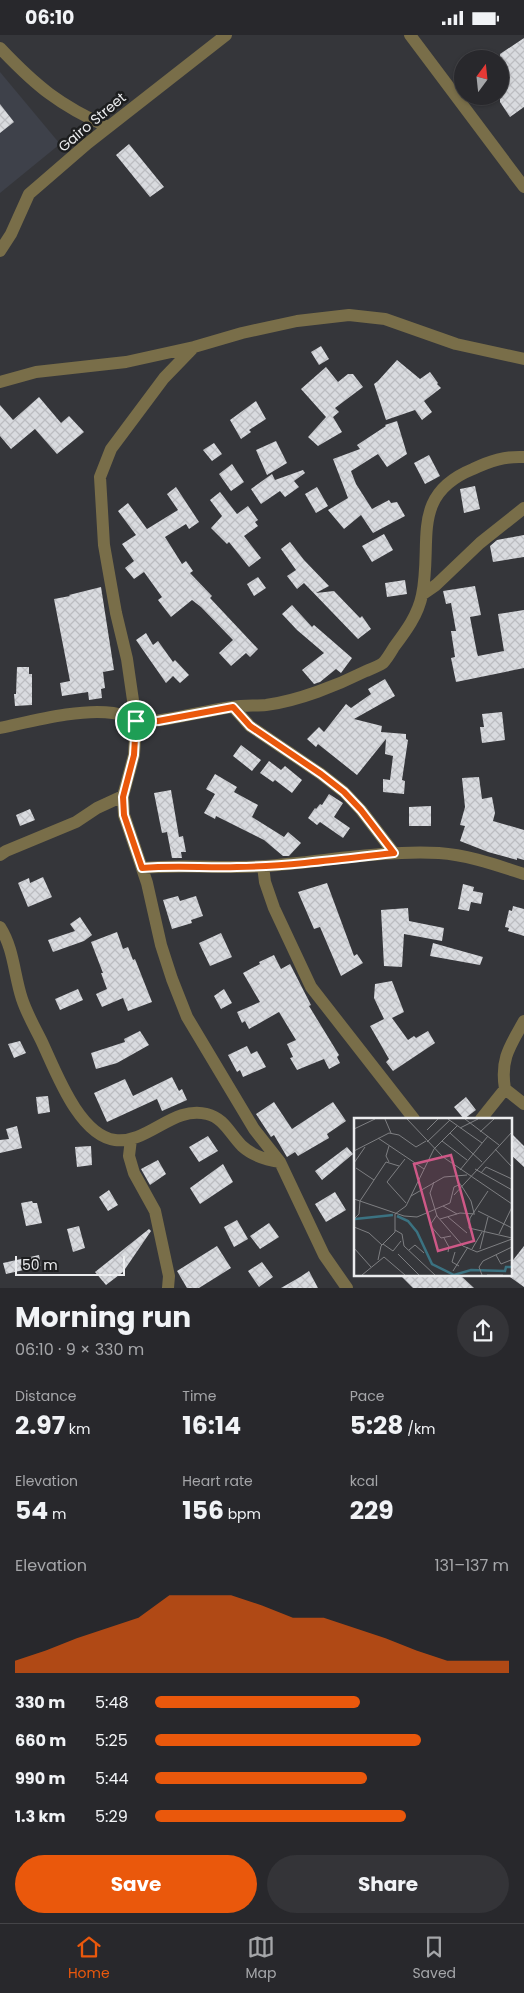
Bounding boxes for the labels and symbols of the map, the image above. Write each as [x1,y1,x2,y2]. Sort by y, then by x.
north arrow [454,50,509,105]
street label: Gairo Street [54,88,130,156]
pin [115,700,157,742]
inset map [354,1118,512,1275]
scale bar [15,1253,125,1276]

